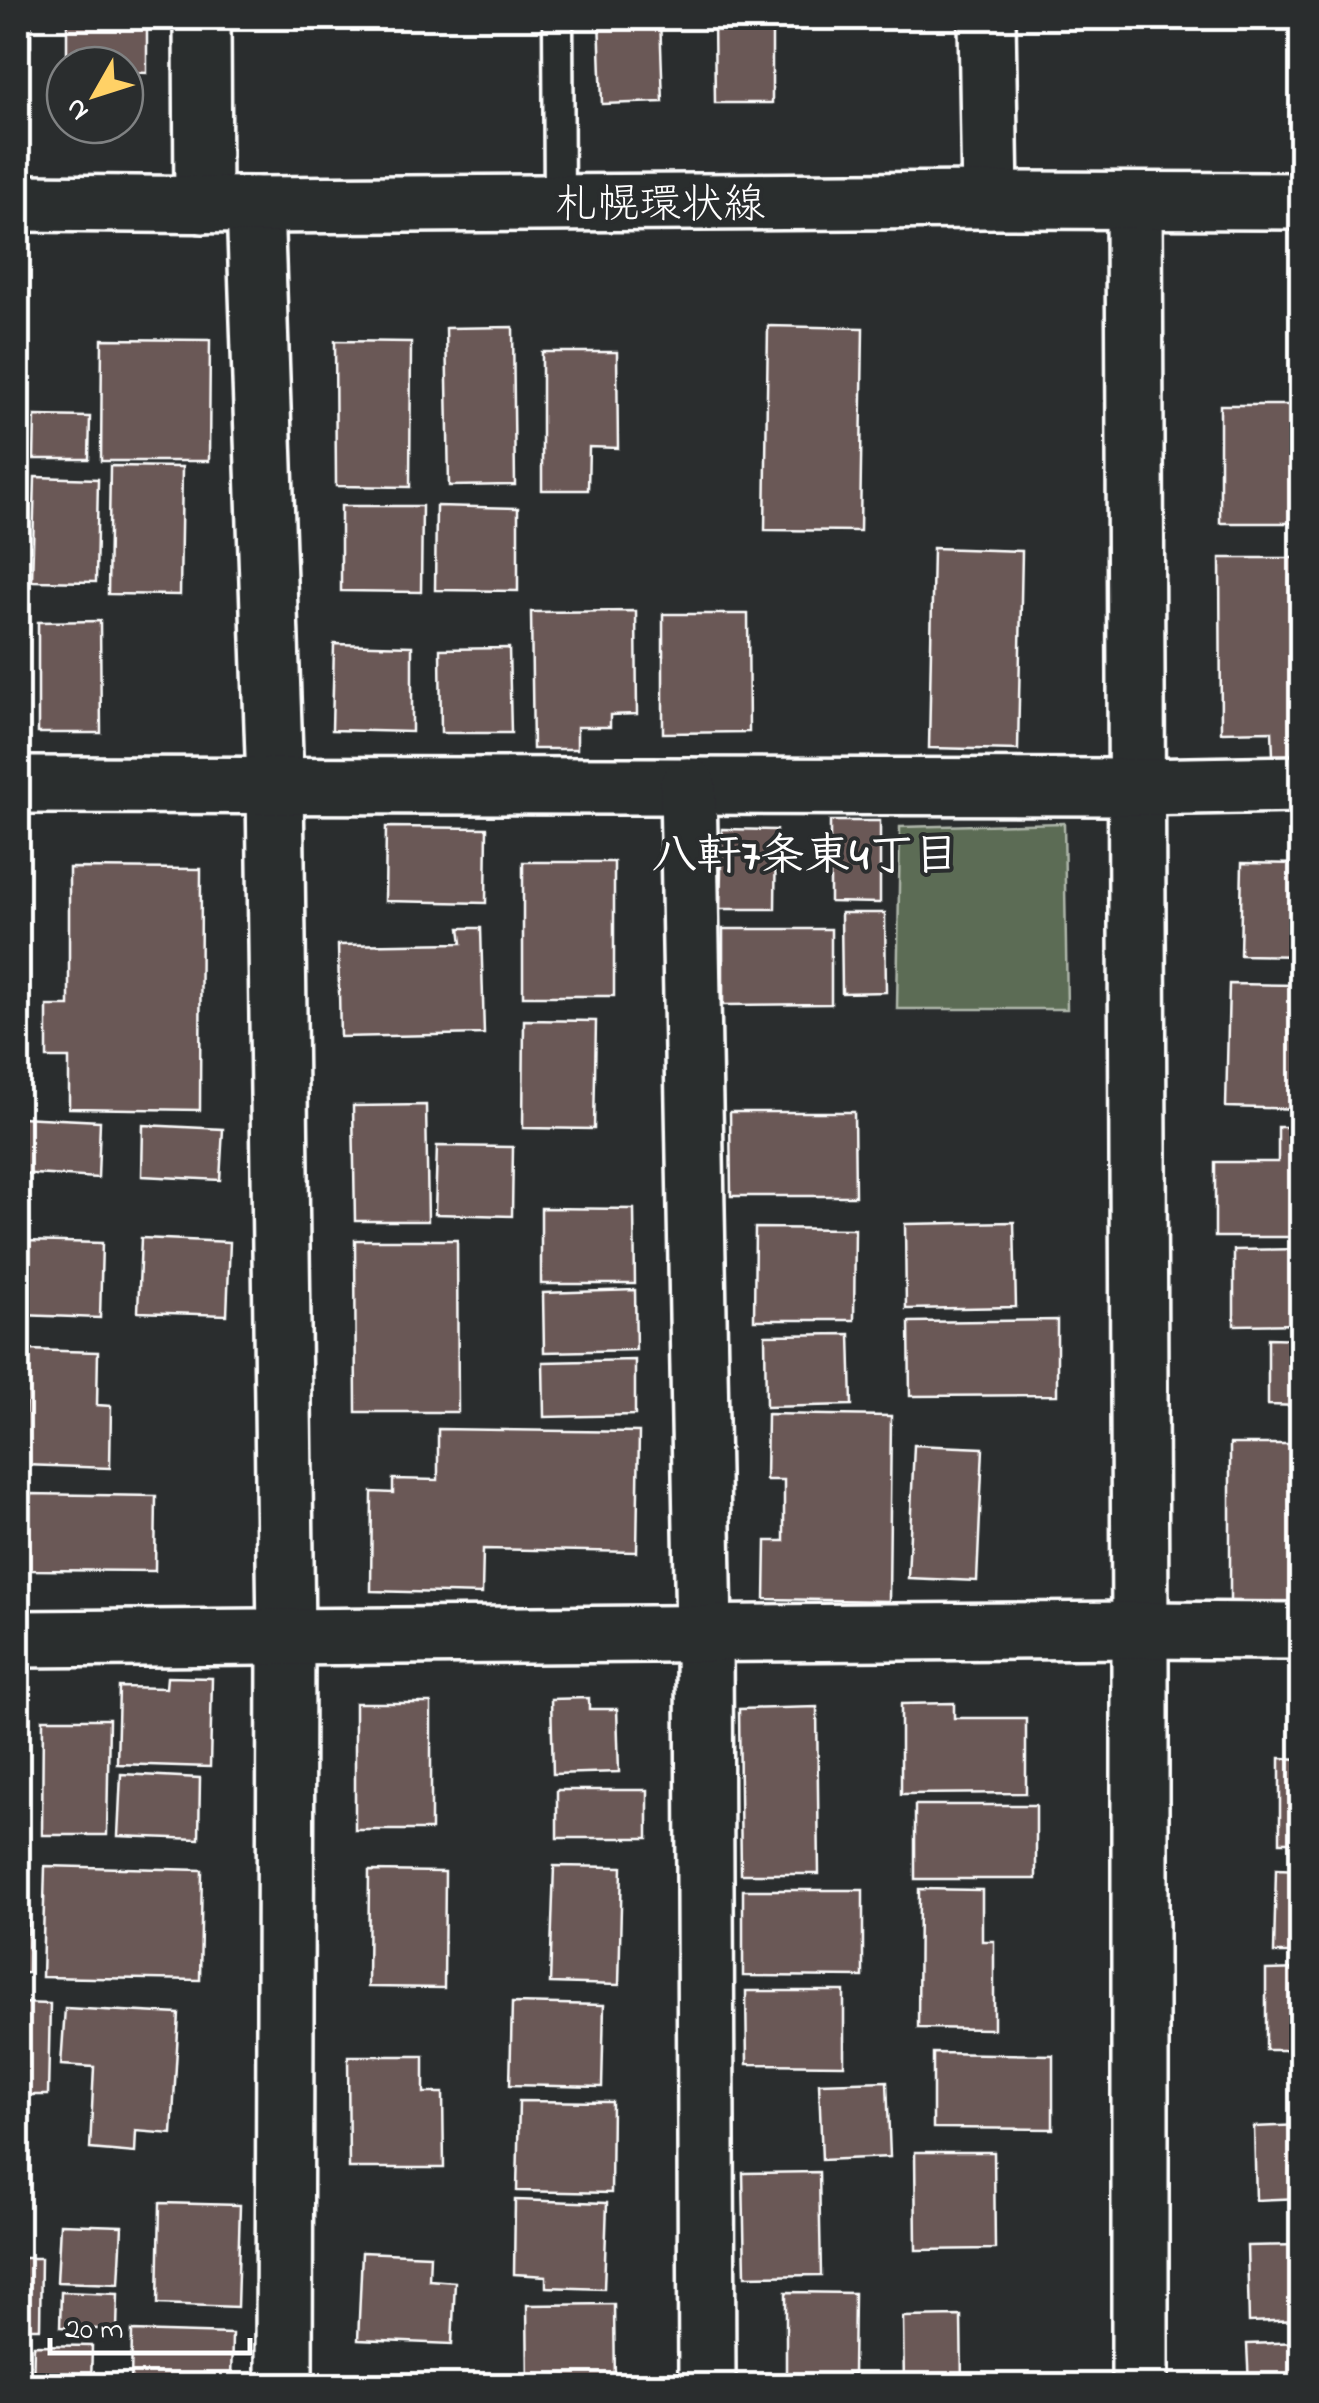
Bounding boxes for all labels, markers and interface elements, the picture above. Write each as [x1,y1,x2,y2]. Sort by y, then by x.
north arrow [45,45,145,145]
text: N [56,88,100,129]
street label: 札幌環状線 [555,176,765,237]
district label: 八軒7条東4丁目 [651,825,959,891]
scale bar [50,2293,250,2355]
text: 20 m [65,2309,124,2353]

